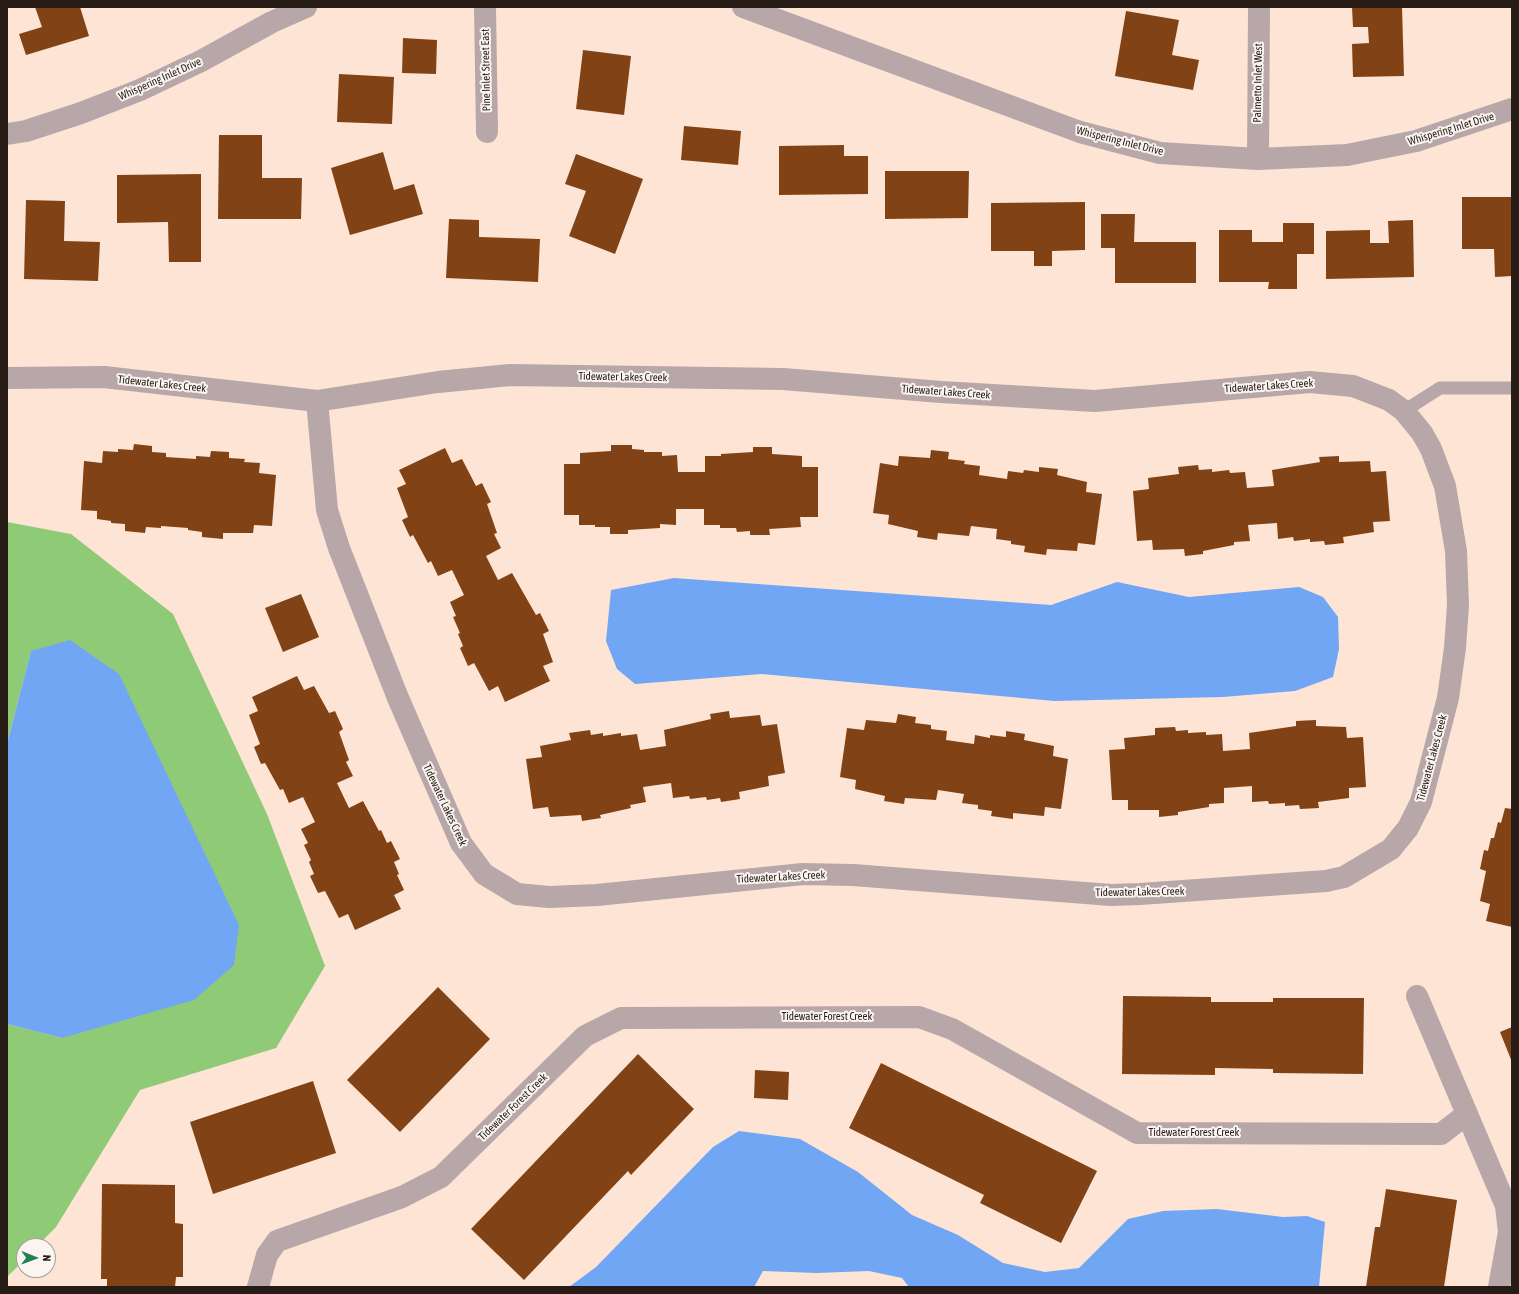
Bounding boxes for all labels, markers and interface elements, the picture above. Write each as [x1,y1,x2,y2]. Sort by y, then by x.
street label: Pine Inlet Street East [479,29,493,111]
street label: Palmetto Inlet West [1251,43,1265,123]
street label: Whispering Inlet Drive [117,55,203,103]
street label: Whispering Inlet Drive [1406,110,1496,148]
street label: Whispering Inlet Drive [1075,124,1165,158]
street label: Tidewater Lakes Creek [578,370,668,384]
street label: Tidewater Lakes Creek [117,373,207,395]
street label: Tidewater Lakes Creek [1224,376,1314,396]
street label: Tidewater Lakes Creek [901,382,991,402]
street label: Tidewater Lakes Creek [1414,713,1450,803]
street label: Tidewater Lakes Creek [420,762,470,848]
street label: Tidewater Lakes Creek [736,868,826,886]
street label: Tidewater Lakes Creek [1095,885,1185,899]
street label: Tidewater Forest Creek [782,1010,872,1024]
street label: Tidewater Forest Creek [476,1071,550,1143]
street label: Tidewater Forest Creek [1149,1126,1239,1140]
north arrow [16,1238,56,1278]
text: N [41,1255,53,1262]

